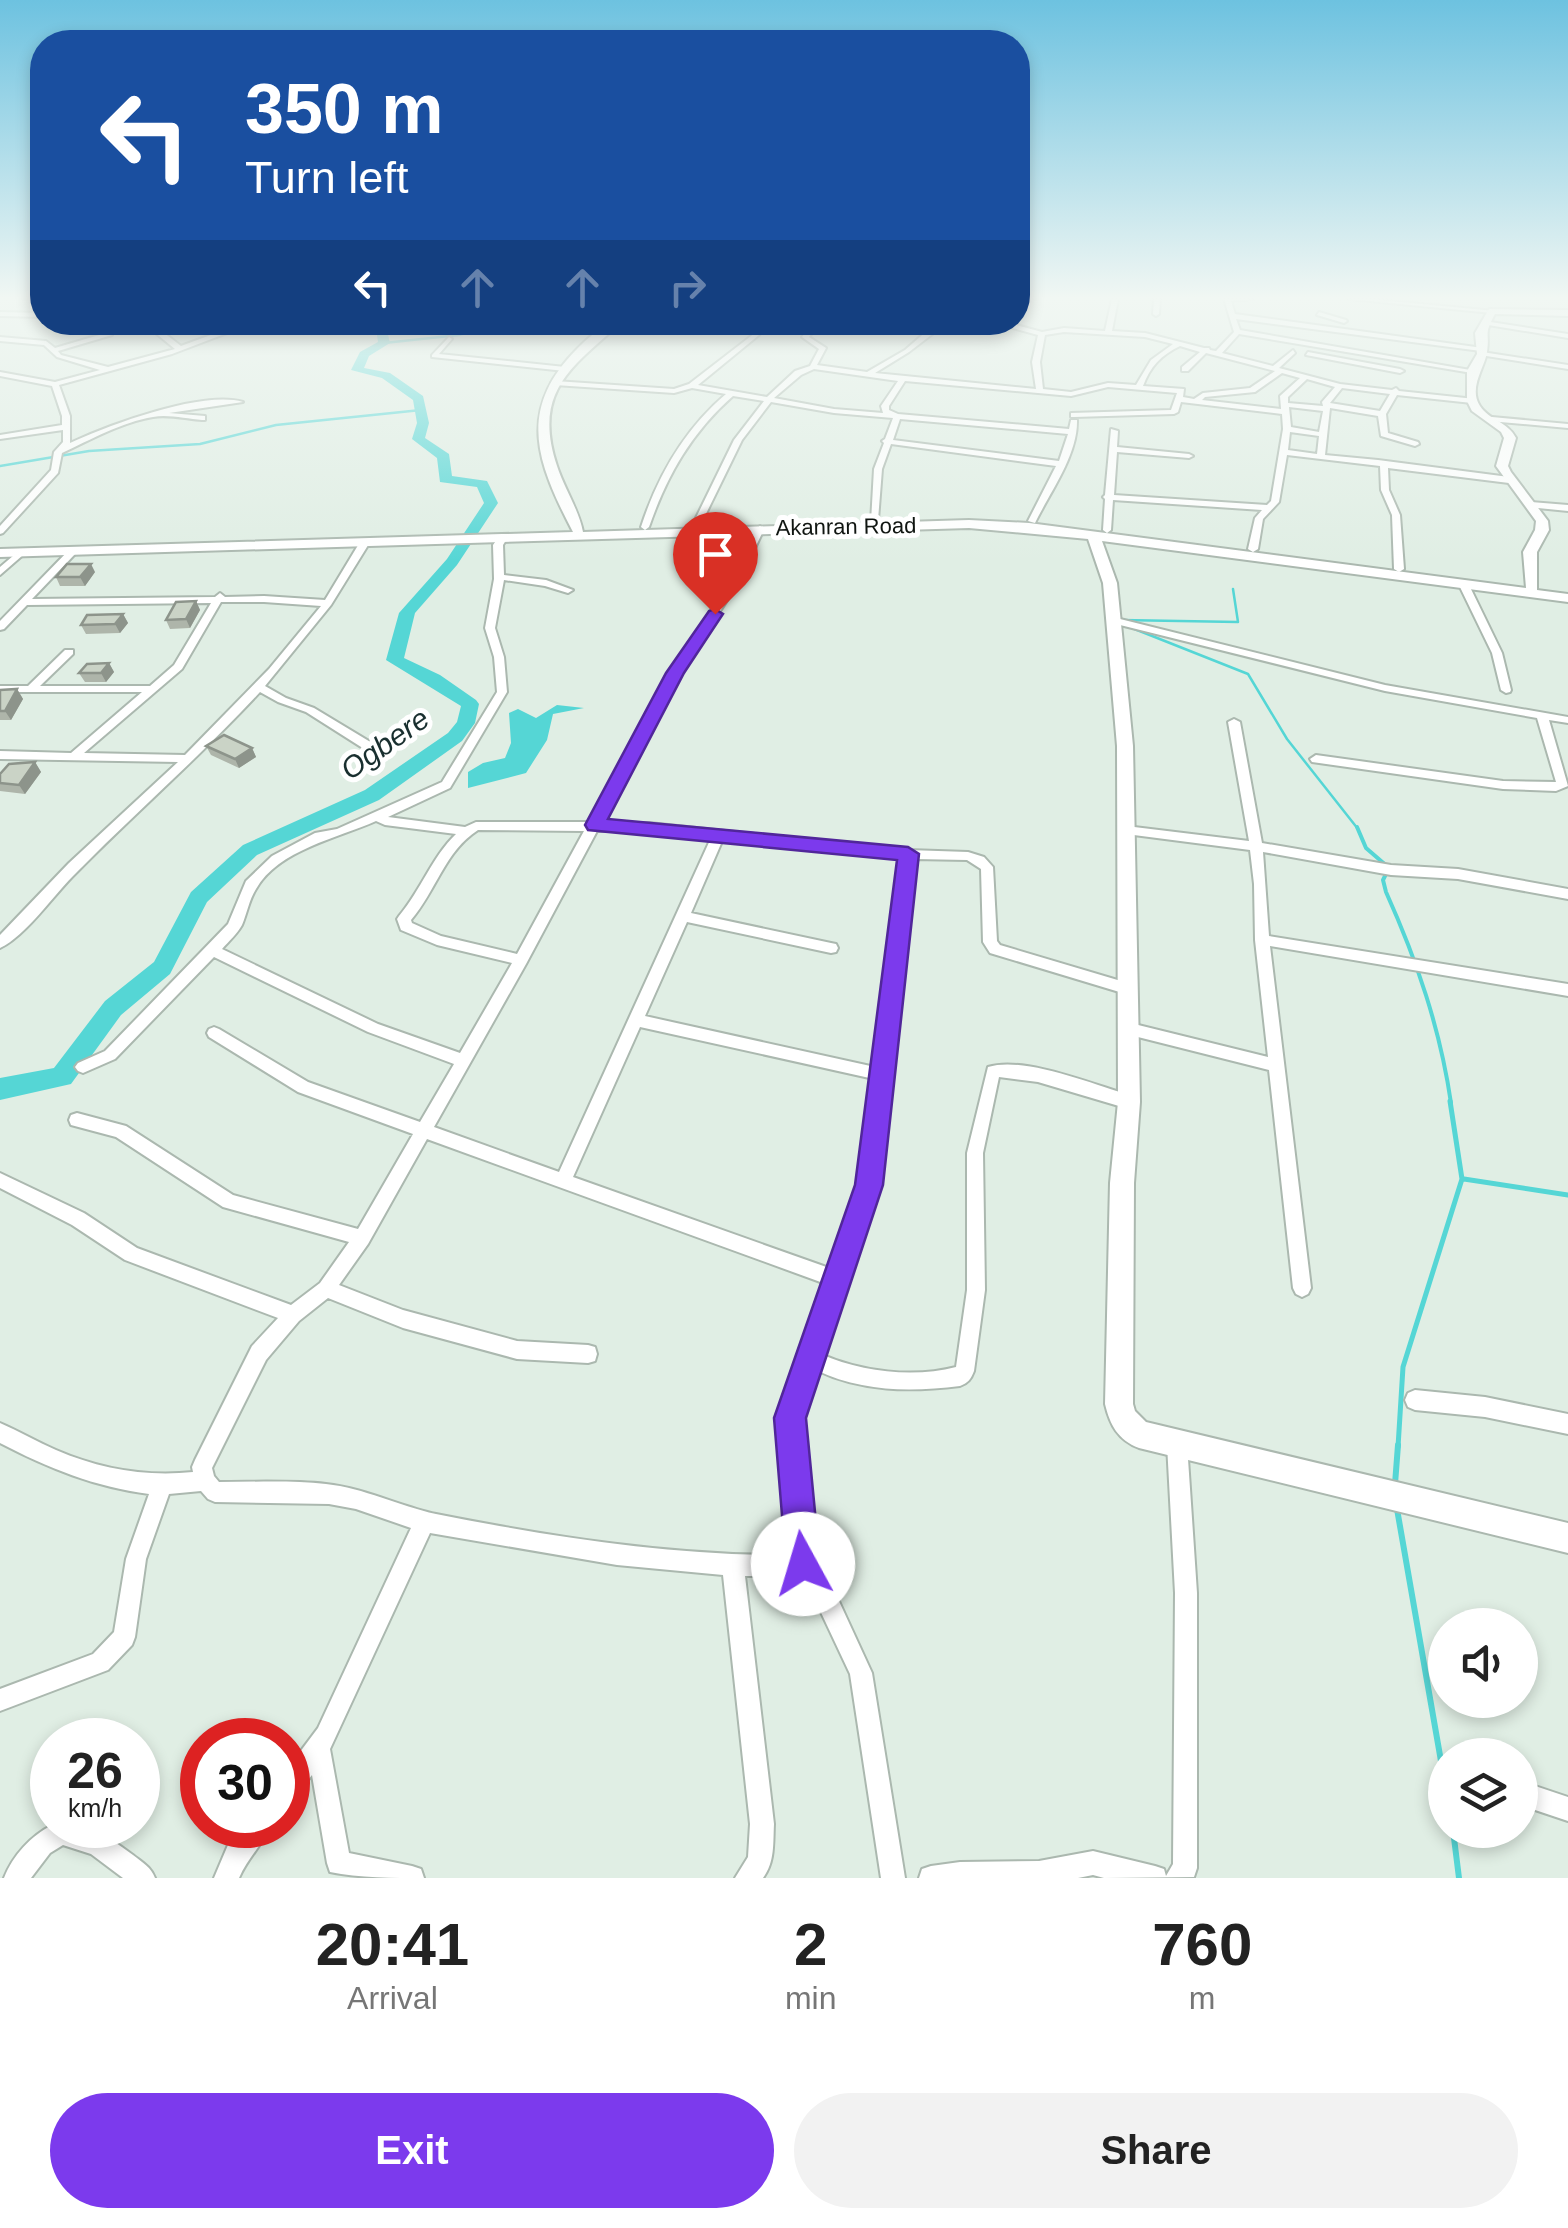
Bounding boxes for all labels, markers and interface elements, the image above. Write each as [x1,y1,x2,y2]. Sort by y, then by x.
icon: left [80,70,210,200]
text: 350 m [245,70,443,148]
text: Turn left [245,152,408,203]
icon: left [345,260,400,315]
icon: ahead [450,260,505,315]
icon: ahead [555,260,610,315]
icon: right [660,260,715,315]
pin [673,512,758,615]
street label: Akanran Road [775,513,917,540]
icon: arrive [688,527,743,582]
water label: Ogbere [334,701,435,786]
position arrow [751,1512,855,1616]
map controls [1428,1608,1538,1848]
button: sound [1428,1608,1538,1718]
speed limit sign: 30 [180,1718,310,1848]
button: layers [1428,1738,1538,1848]
text: 26 [67,1743,123,1799]
text: km/h [68,1794,122,1822]
text: 20:41 [316,1911,469,1978]
text: 2 [794,1911,827,1978]
text: 760 [1152,1911,1252,1978]
text: Arrival [347,1980,438,2016]
text: min [785,1980,836,2016]
text: m [1189,1980,1216,2016]
button: Exit [50,2093,774,2208]
button: Share [794,2093,1518,2208]

